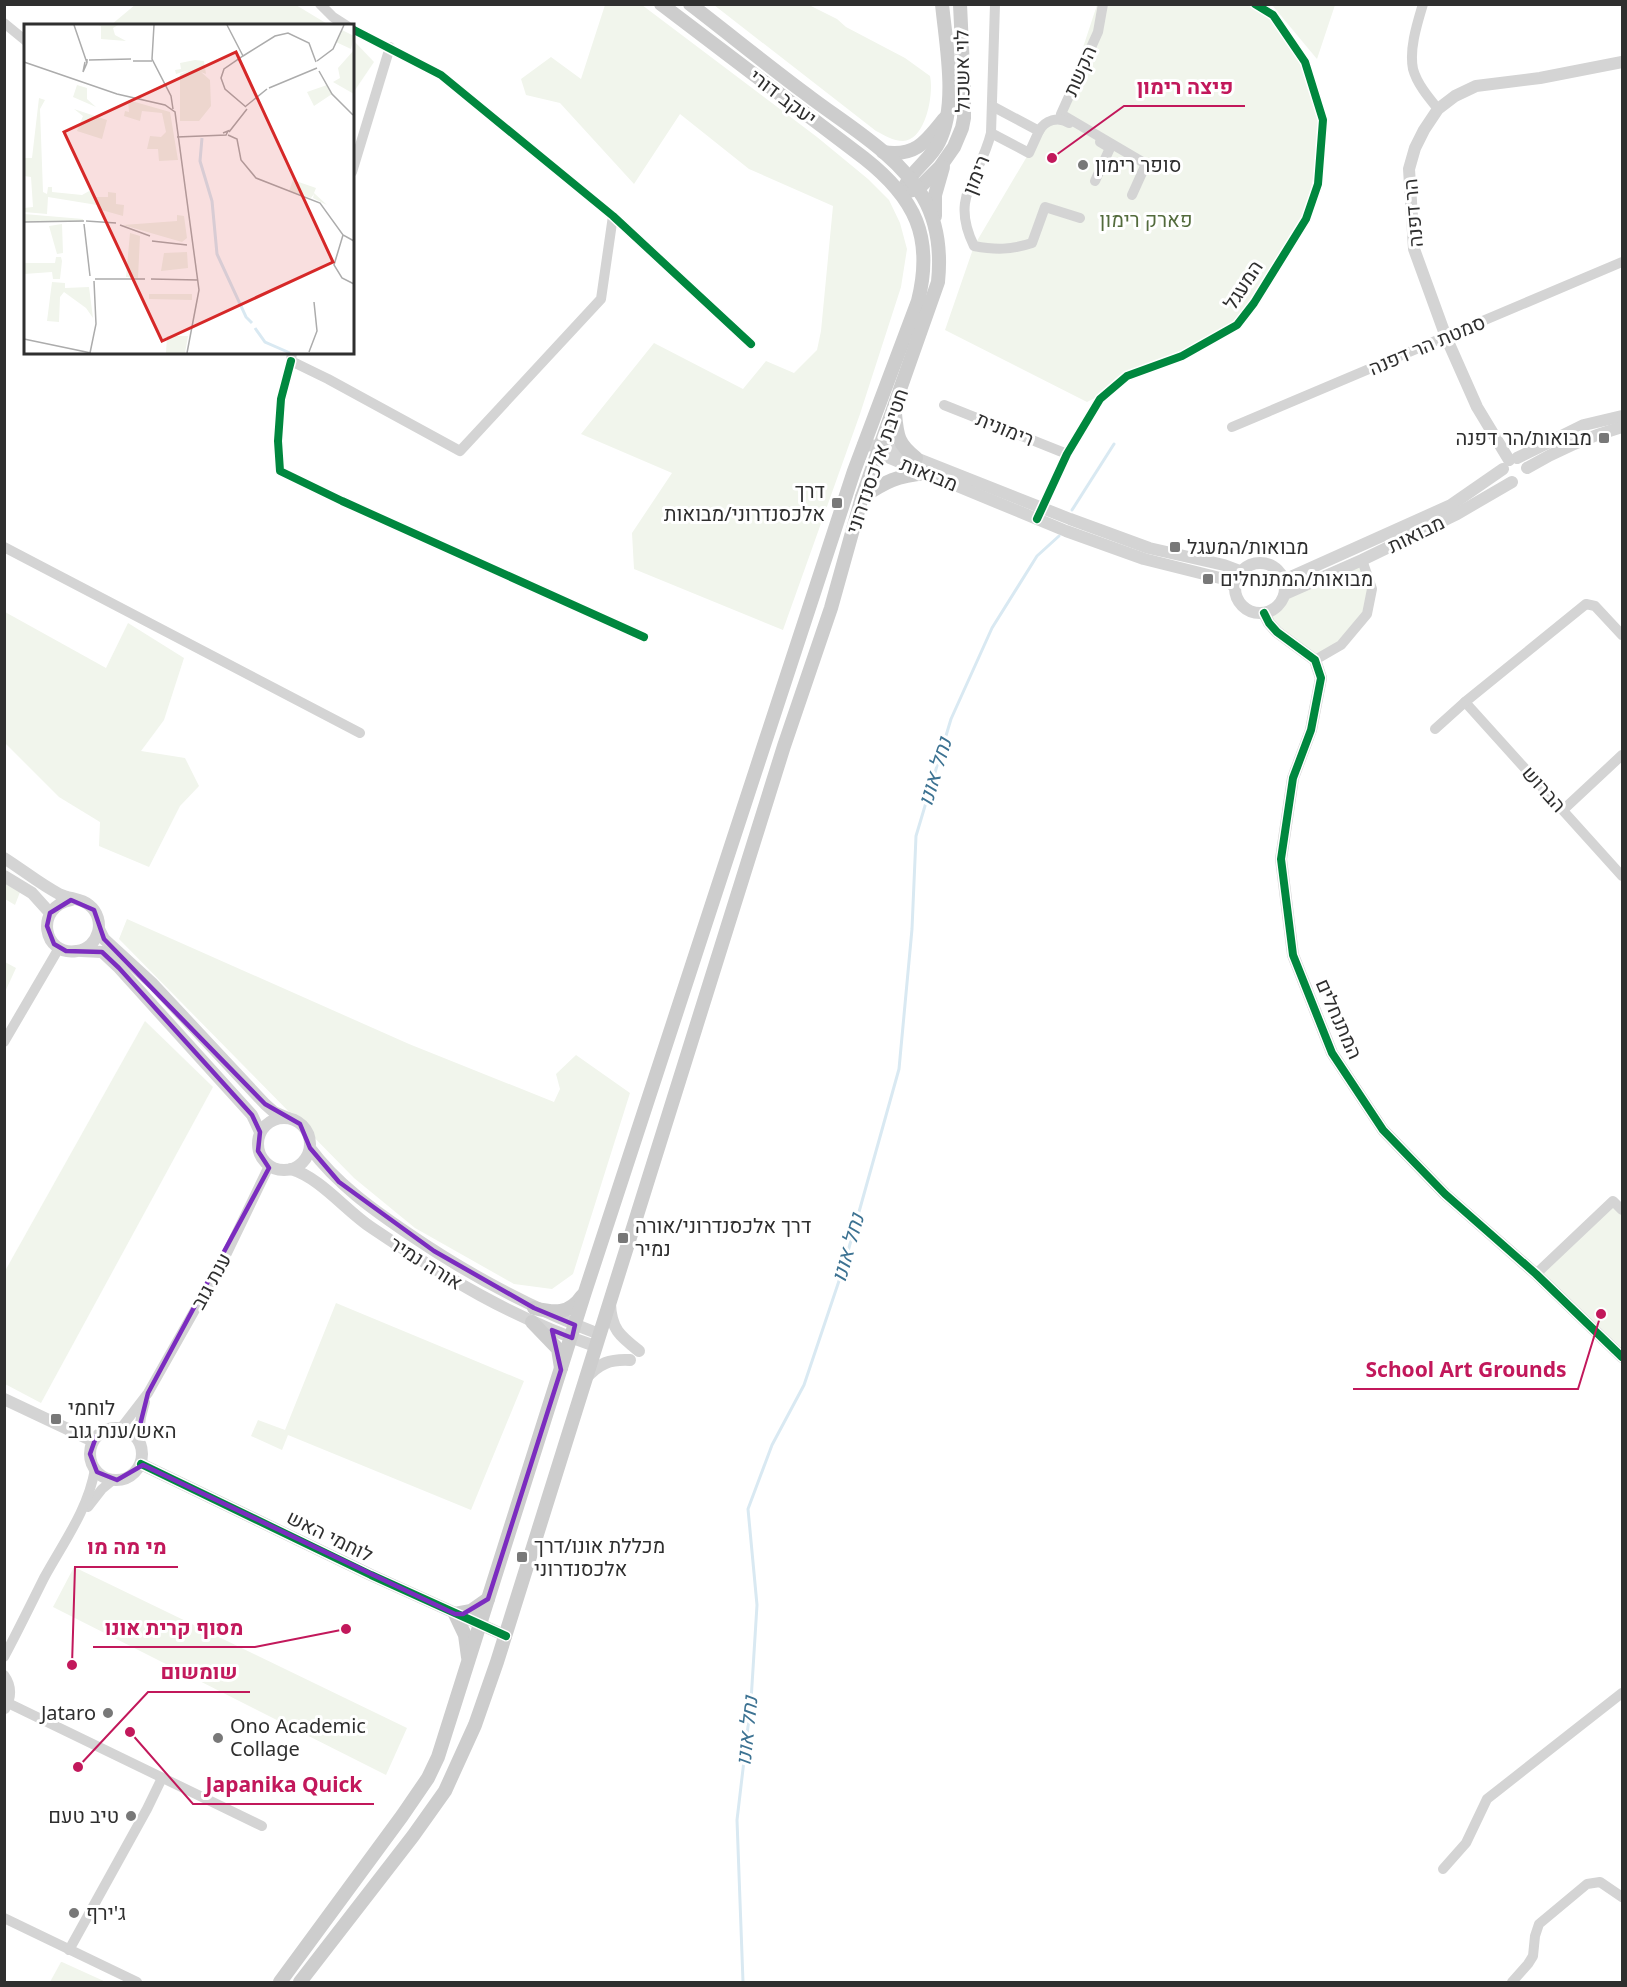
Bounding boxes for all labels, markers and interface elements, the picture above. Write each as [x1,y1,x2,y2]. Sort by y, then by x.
inset map [24,24,354,354]
street label: לוי אשכול [947,29,976,113]
street label: הקשת [1057,41,1103,100]
street label: יעקב דורי [744,62,823,131]
callout: פיצה רימון [1124,67,1245,106]
text: פיצה רימון [1137,72,1233,100]
street label: רימון [955,151,996,199]
place label: סופר רימון [1095,151,1181,178]
marker: סופר רימון [1076,158,1090,172]
street label: הר דפנה [1396,178,1429,248]
park label: פארק רימון [1099,206,1193,233]
street label: המעגל [1217,255,1269,315]
street label: סמטת הר דפנה [1364,308,1489,381]
street label: חטיבת אלכסנדרוני [839,385,914,537]
street label: רימונית [972,405,1038,452]
place label: מבואות/הר דפנה [1455,424,1592,451]
marker: מבואות/הר דפנה [1597,431,1611,445]
street label: מבואות [896,450,962,497]
place label: דרך אלכסנדרוני/מבואות [664,477,825,527]
marker: דרך אלכסנדרוני/מבואות [830,496,844,510]
street label: מבואות [1383,508,1449,559]
place label: מבואות/המעגל [1187,533,1309,560]
marker: מבואות/המעגל [1168,540,1182,554]
place label: מבואות/המתנחלים [1220,565,1373,592]
marker: מבואות/המתנחלים [1201,572,1215,586]
water label: נחל אונו [910,733,958,809]
street label: הברוש [1516,760,1572,818]
street label: המתנחלים [1310,974,1369,1063]
water label: נחל אונו [824,1209,871,1285]
place label: דרך אלכסנדרוני/אורה נמיר [635,1212,811,1262]
street label: אורה נמיר [385,1230,468,1296]
marker: דרך אלכסנדרוני/אורה נמיר [616,1231,630,1245]
street label: ענת גוב [184,1248,237,1314]
callout: School Art Grounds [1353,1350,1578,1389]
text: School Art Grounds [1366,1355,1566,1383]
place label: לוחמי האש/ענת גוב [68,1394,177,1444]
marker: לוחמי האש/ענת גוב [49,1412,63,1426]
street label: לוחמי האש [283,1503,378,1568]
callout: מי מה מו [75,1528,178,1567]
text: מי מה מו [87,1532,167,1560]
place label: מכללת אונו/דרך אלכסנדרוני [534,1532,665,1582]
marker: מכללת אונו/דרך אלכסנדרוני [515,1550,529,1564]
callout: מסוף קרית אונו [93,1608,255,1647]
text: מסוף קרית אונו [105,1613,243,1641]
callout: שומשום [148,1653,250,1692]
text: שומשום [160,1657,238,1685]
water label: נחל אונו [728,1693,764,1767]
place label: Jataro [39,1699,96,1726]
marker: Jataro [101,1706,115,1720]
place label: Ono Academic Collage [230,1712,366,1762]
marker: Ono Academic Collage [211,1731,225,1745]
callout: Japanika Quick [193,1765,374,1804]
text: Japanika Quick [204,1770,363,1798]
place label: טיב טעם [48,1802,119,1829]
marker: טיב טעם [124,1809,138,1823]
place label: ג'ירף [86,1899,126,1926]
marker: ג'ירף [67,1906,81,1920]

